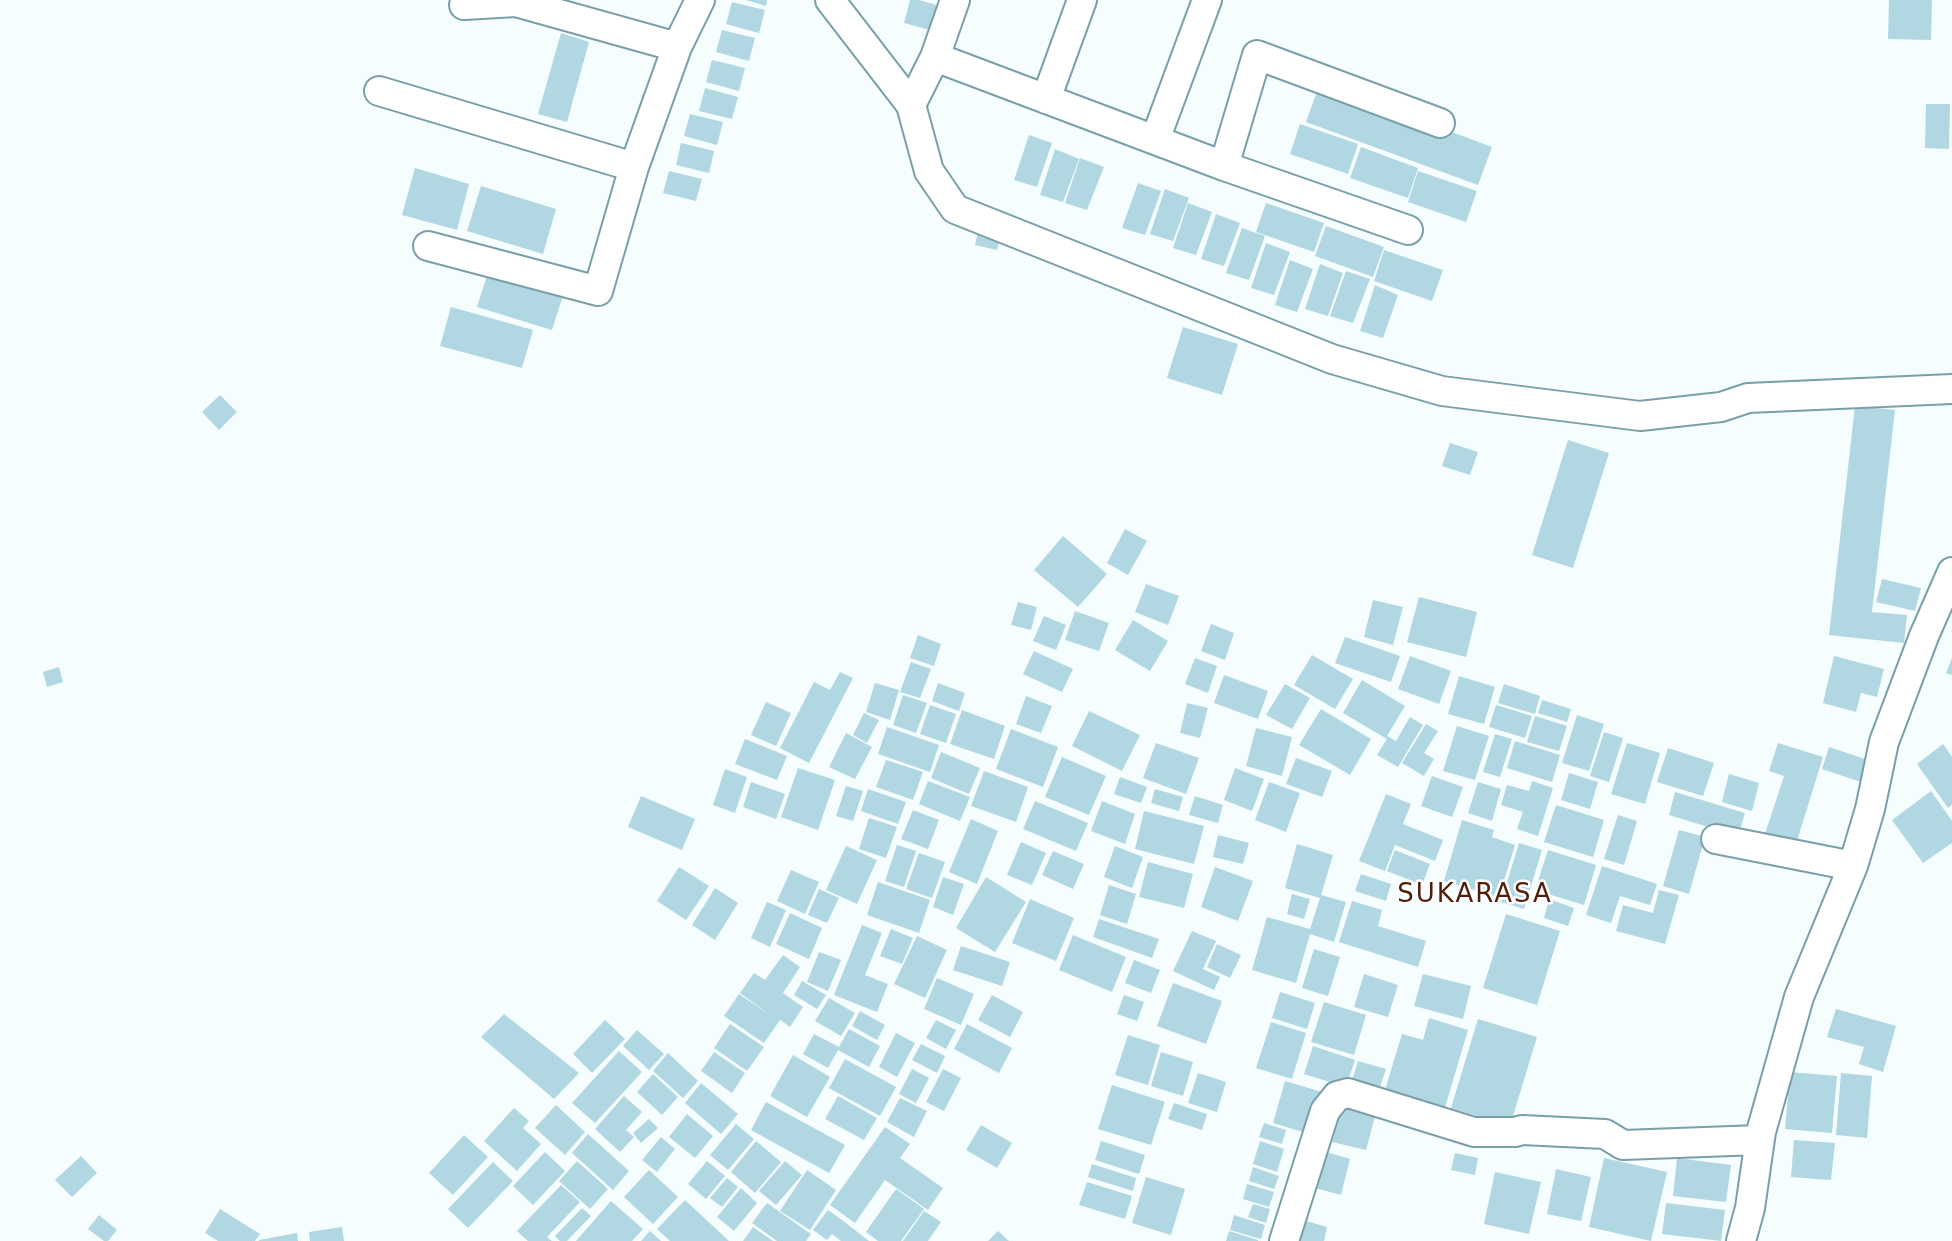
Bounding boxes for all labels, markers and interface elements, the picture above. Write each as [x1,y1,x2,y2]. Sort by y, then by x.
district label: SUKARASA [1398,879,1552,911]

